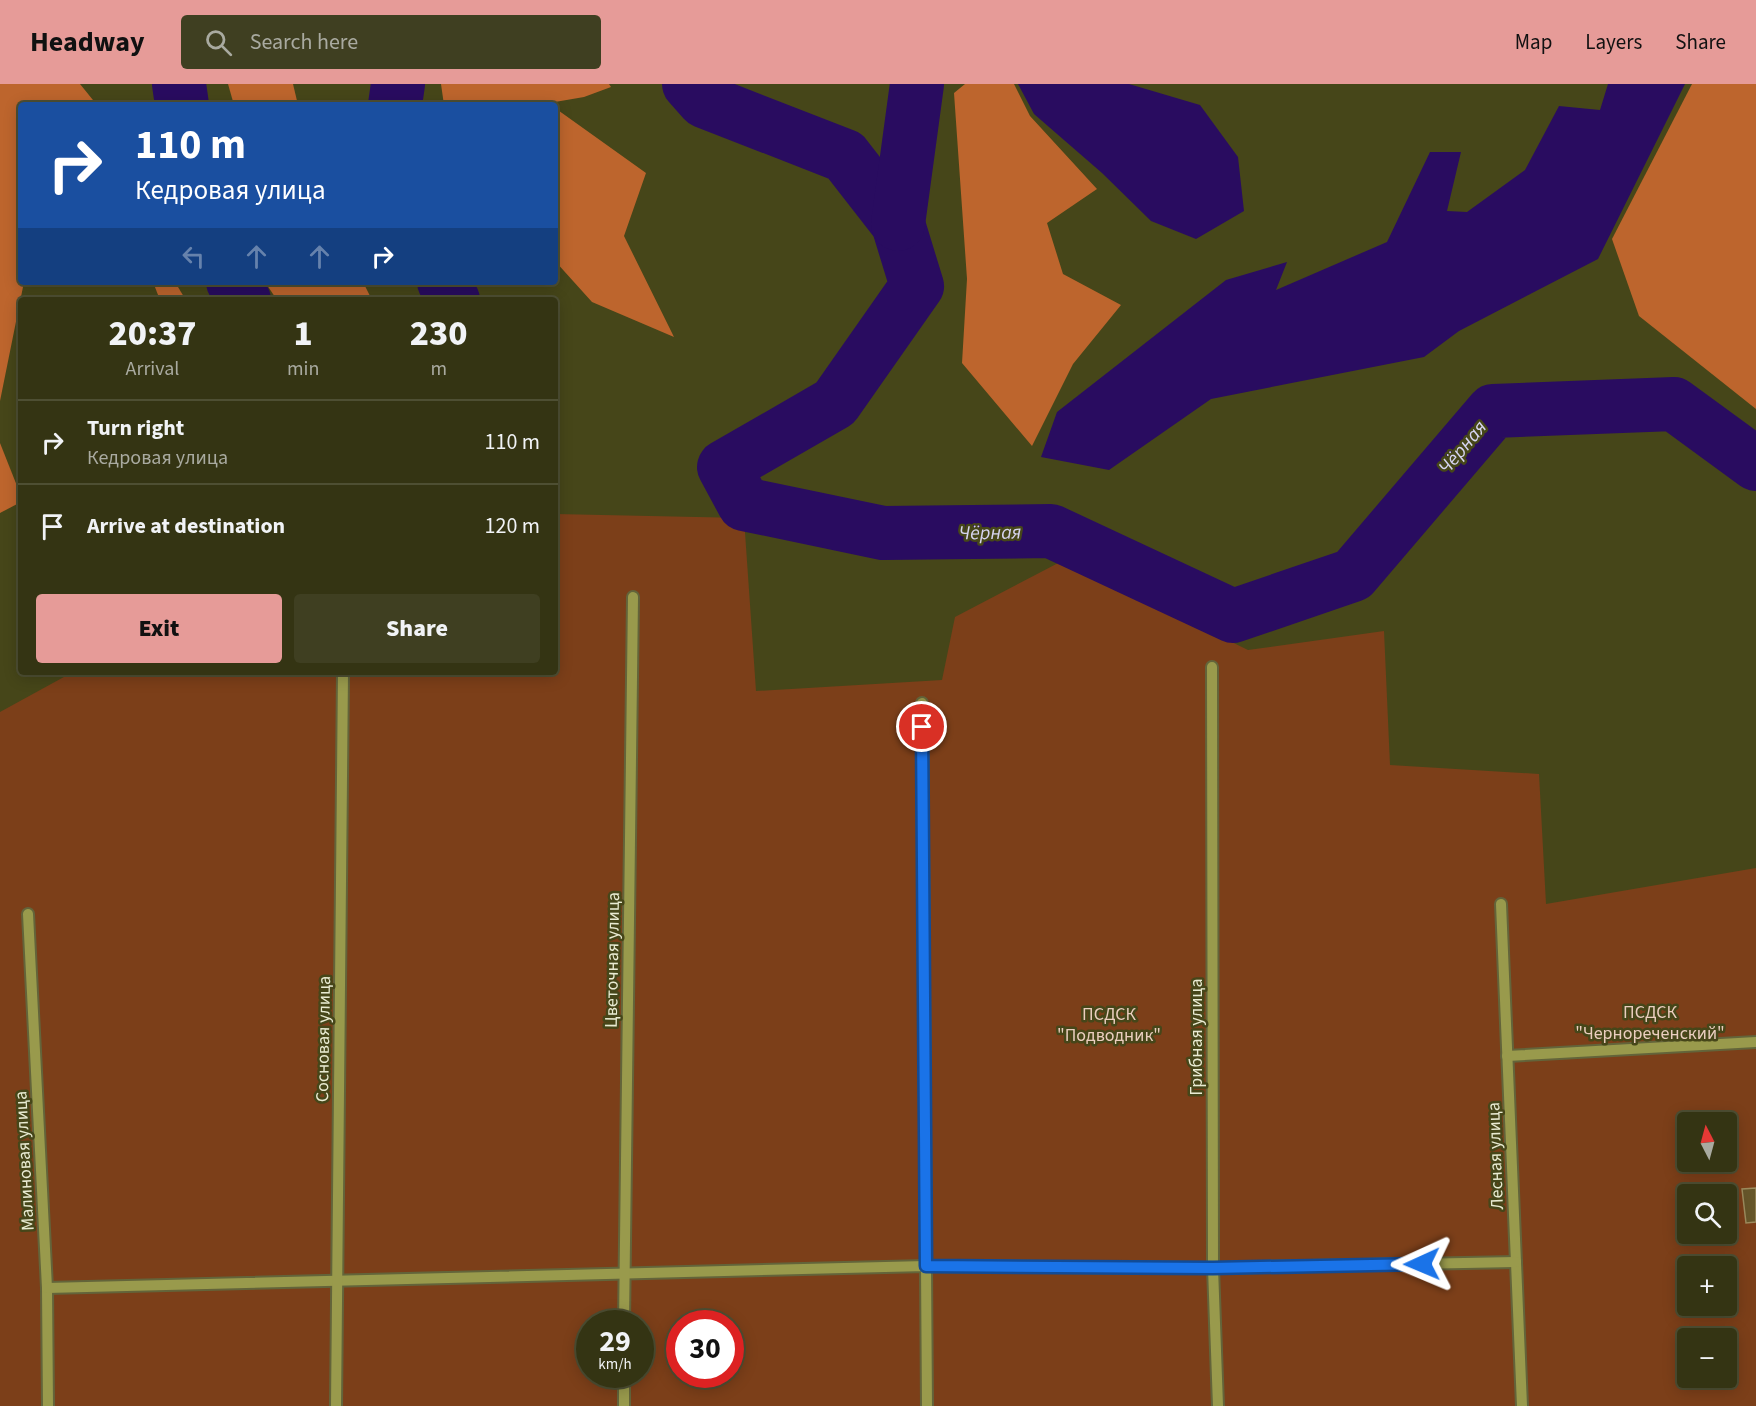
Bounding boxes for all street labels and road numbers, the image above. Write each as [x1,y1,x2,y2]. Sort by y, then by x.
street label: Цветочная улица [599,892,626,1028]
street label: Сосновая улица [310,976,337,1102]
street label: Грибная улица [1184,978,1209,1096]
street label: Малиновая улица [8,1090,41,1232]
street label: Лесная улица [1481,1102,1510,1210]

